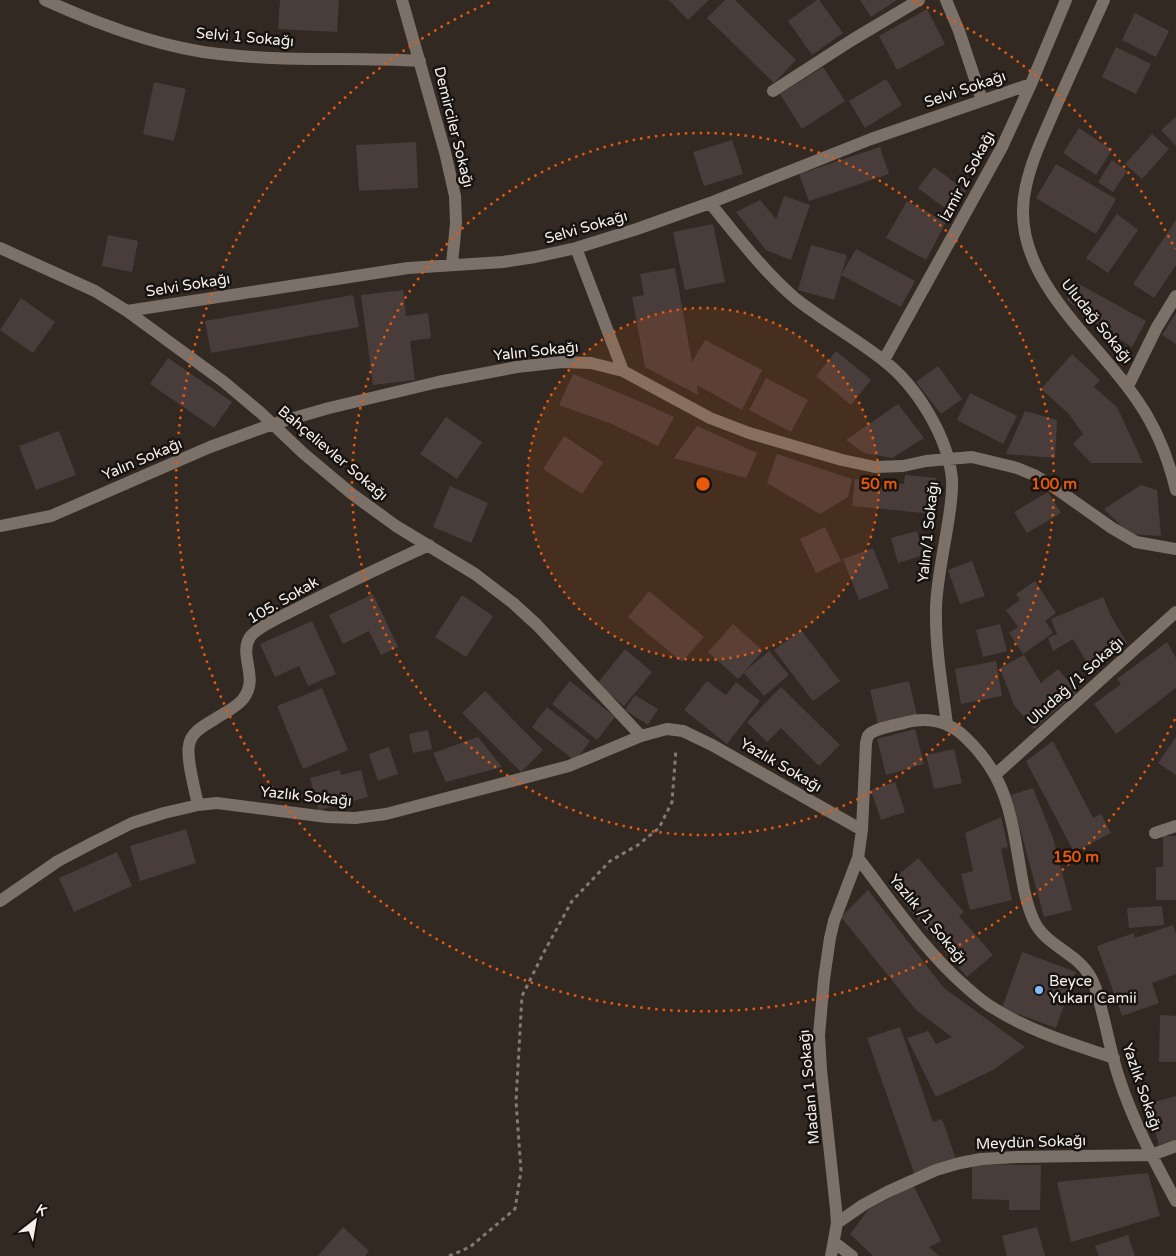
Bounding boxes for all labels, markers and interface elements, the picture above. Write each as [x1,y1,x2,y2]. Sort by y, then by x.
street label: Selvi 1 Sokağı [195,24,295,50]
street label: Demirciler Sokağı [430,65,478,189]
street label: Selvi Sokağı [922,67,1008,111]
street label: İzmir 2 Sokağı [936,128,998,224]
street label: Selvi Sokağı [543,207,629,247]
street label: Selvi Sokağı [145,269,231,301]
street label: Uludağ Sokağı [1057,275,1137,367]
street label: Yalın Sokağı [493,338,579,364]
street label: Bahçelievler Sokağı [274,402,392,504]
street label: Yalın Sokağı [99,434,185,484]
centre of rings [694,475,712,493]
text: 50 m [861,475,897,493]
text: 100 m [1031,475,1077,493]
street label: Yalın/1 Sokağı [914,481,942,583]
street label: 105. Sokak [244,572,322,628]
street label: Uludağ /1 Sokağı [1023,633,1127,729]
street label: Yazlık Sokağı [737,734,825,796]
street label: Yazlık Sokağı [259,782,353,810]
text: 150 m [1053,848,1099,866]
street label: Yazlık /1 Sokağı [885,870,971,968]
place label: Beyce Yukarı Camii [1049,972,1137,1007]
marker: Beyce Yukarı Camii [1033,984,1045,996]
street label: Madan 1 Sokağı [795,1029,823,1145]
street label: Yazlık Sokağı [1119,1041,1165,1133]
street label: Meydün Sokağı [976,1131,1086,1153]
north arrow [10,1196,60,1246]
text: K [33,1201,50,1220]

